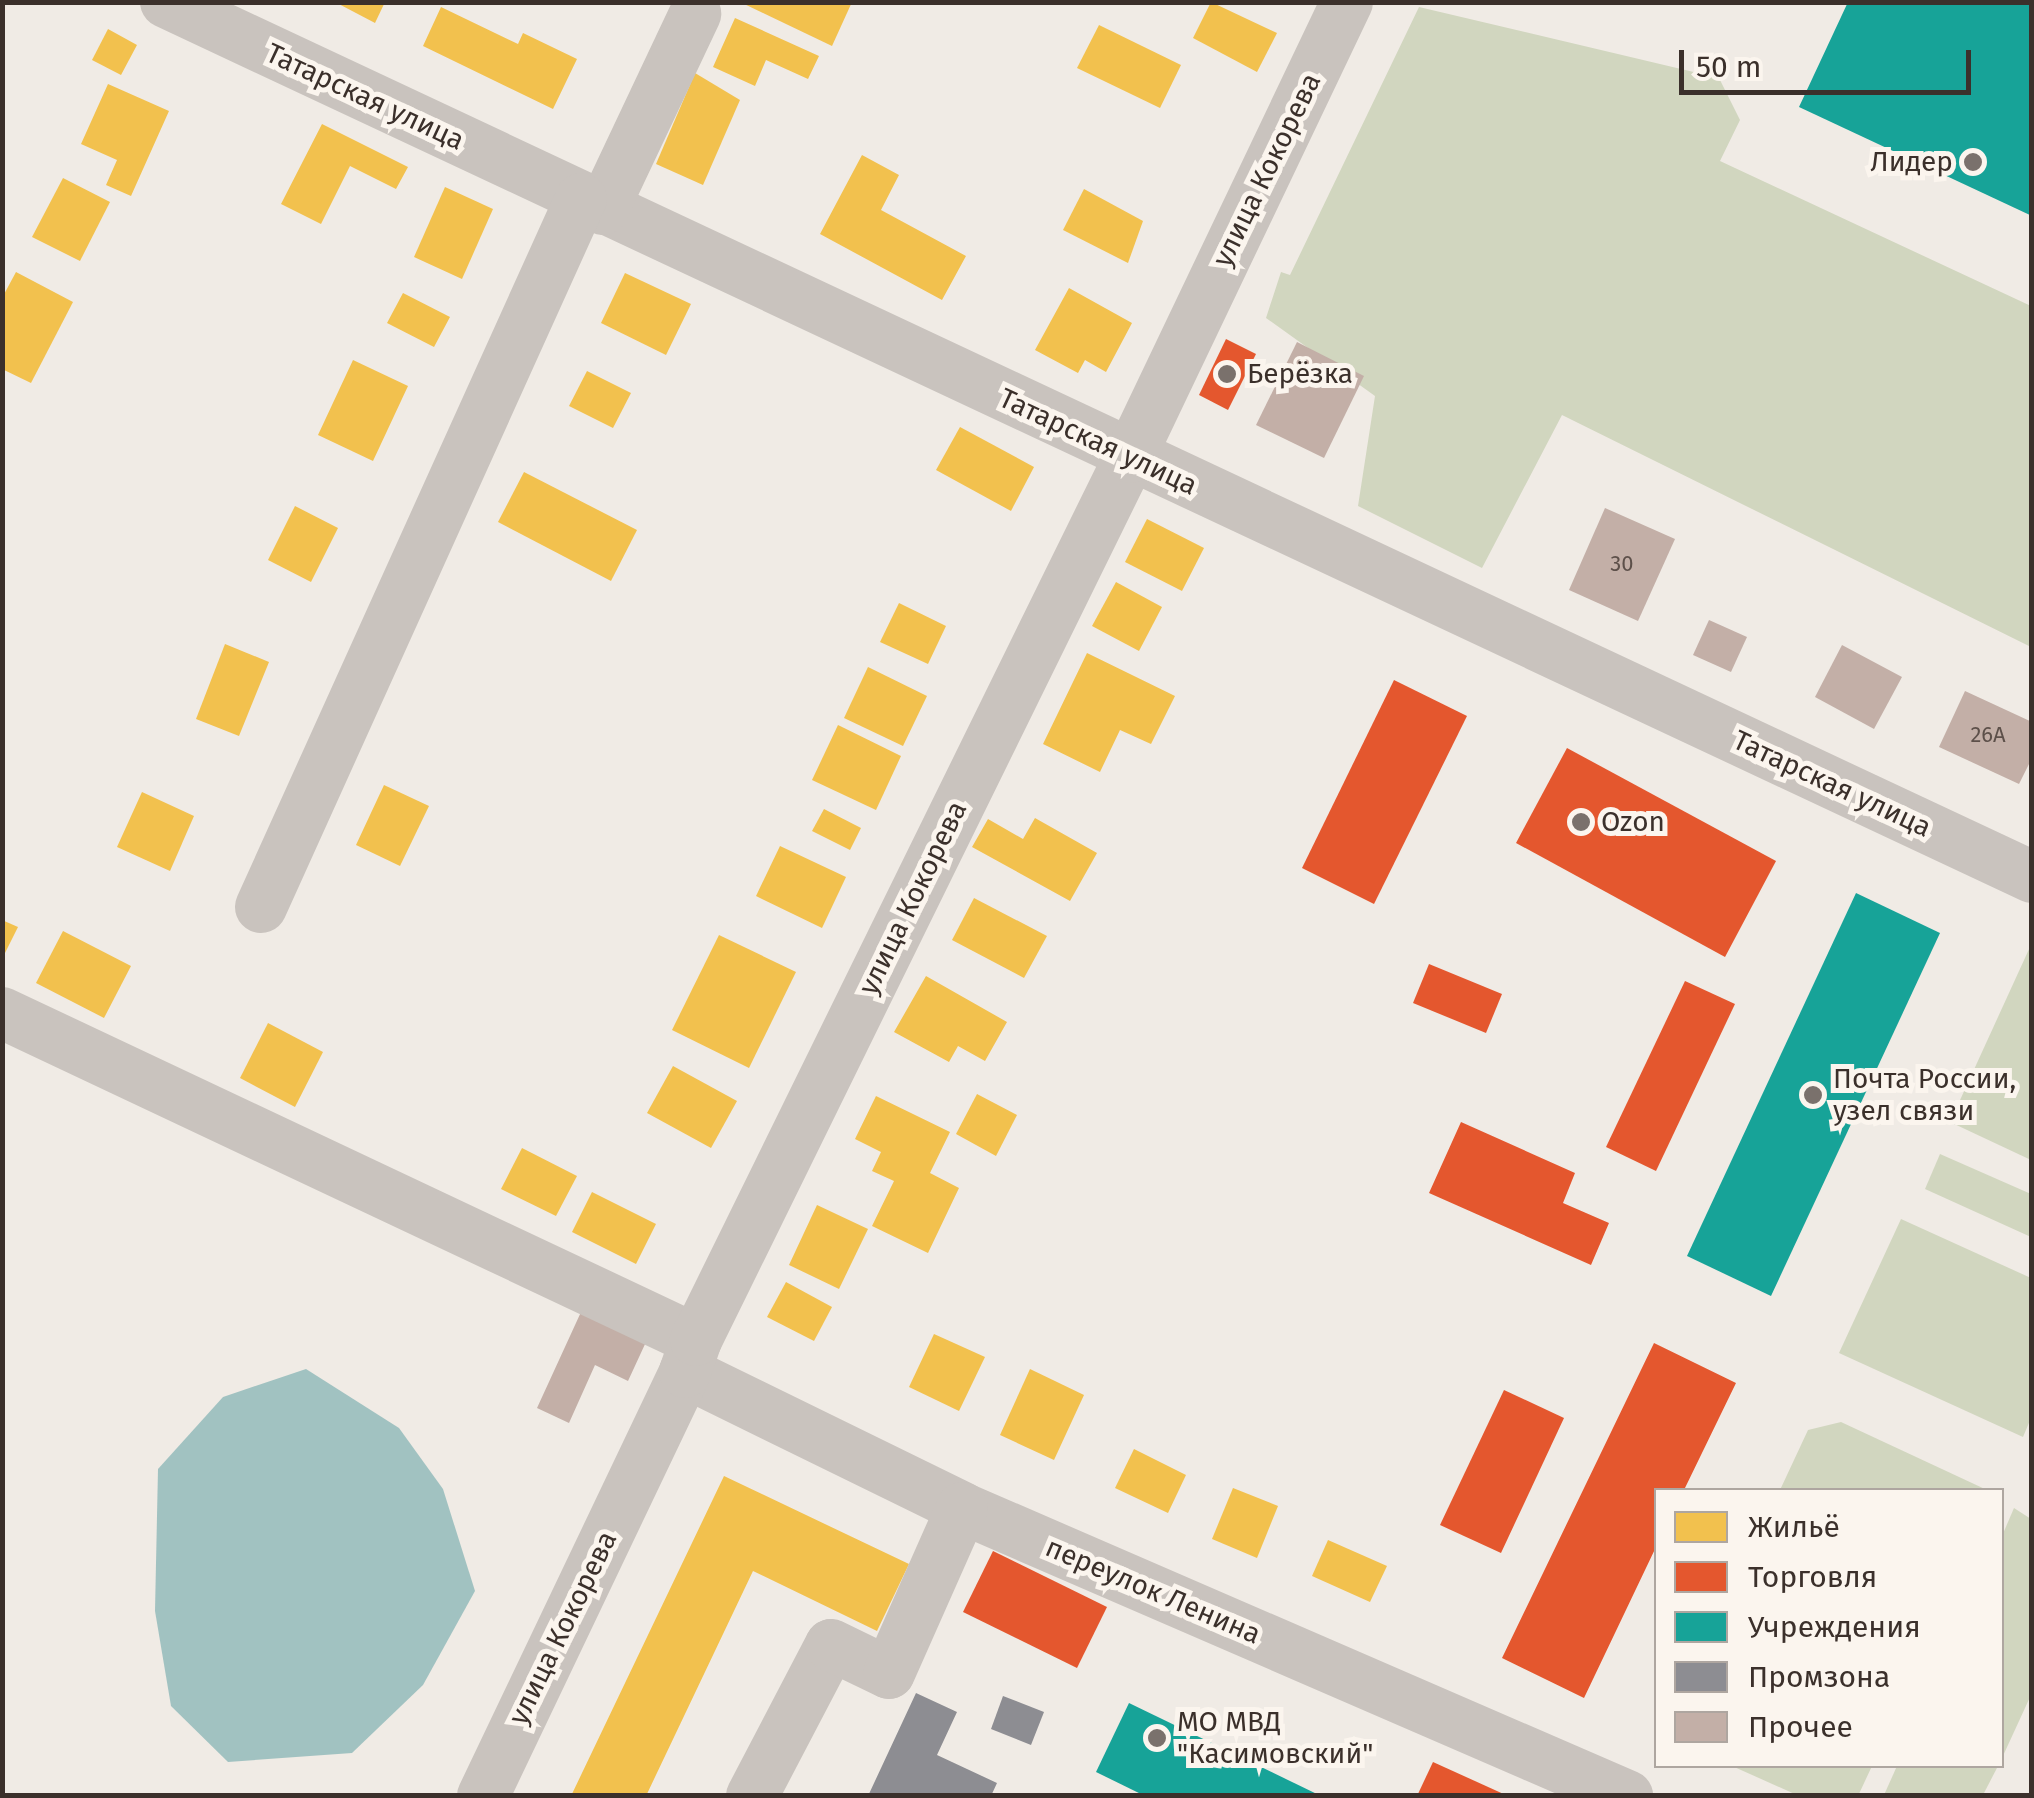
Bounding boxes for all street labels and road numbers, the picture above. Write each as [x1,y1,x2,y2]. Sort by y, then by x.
street label: Татарская улица [261,36,469,158]
street label: улица Кокорева [1206,68,1328,272]
street label: Татарская улица [994,381,1202,503]
street label: Татарская улица [1728,723,1936,845]
street label: улица Кокорева [852,796,974,1000]
street label: улица Кокорева [502,1526,624,1730]
street label: переулок Ленина [1040,1531,1266,1651]

